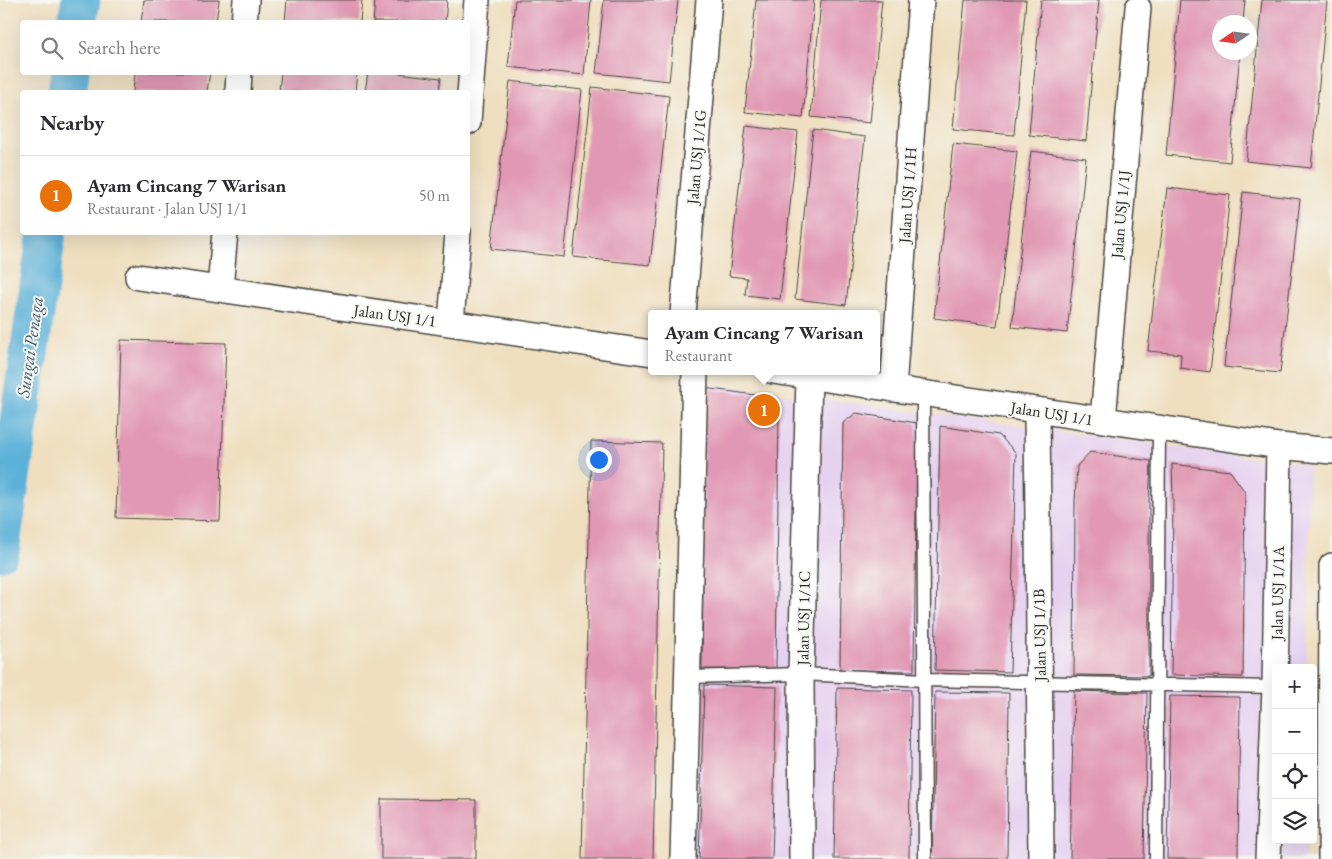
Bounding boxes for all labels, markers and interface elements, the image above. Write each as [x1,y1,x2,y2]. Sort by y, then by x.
north arrow [1212,15,1257,60]
search box [20,20,470,75]
icon: search [38,34,66,62]
text: Search here [78,35,160,60]
street label: Jalan USJ 1/1G [682,108,711,207]
text: Nearby [40,109,104,136]
street label: Jalan USJ 1/1H [894,146,921,246]
street label: Jalan USJ 1/1J [1106,169,1135,261]
text: Ayam Cincang 7 Warisan [87,173,286,198]
text: 1 [52,185,60,206]
text: 50 m [419,185,450,206]
text: Restaurant · Jalan USJ 1/1 [87,198,248,219]
water label: Sungai Penaga [11,295,49,400]
street label: Jalan USJ 1/1 [350,299,438,332]
popup [648,310,880,375]
text: Ayam Cincang 7 Warisan [664,320,864,345]
text: Restaurant [664,345,732,366]
pin: 1 [748,391,780,429]
street label: Jalan USJ 1/1 [1007,396,1095,430]
your location [586,447,612,473]
street label: Jalan USJ 1/1A [1266,545,1289,642]
street label: Jalan USJ 1/1C [792,570,815,668]
street label: Jalan USJ 1/1B [1028,588,1051,684]
map controls [1272,664,1317,844]
button: + [1272,664,1317,709]
button: − [1272,709,1317,754]
button: locate [1272,754,1317,799]
button: layers [1272,799,1317,844]

